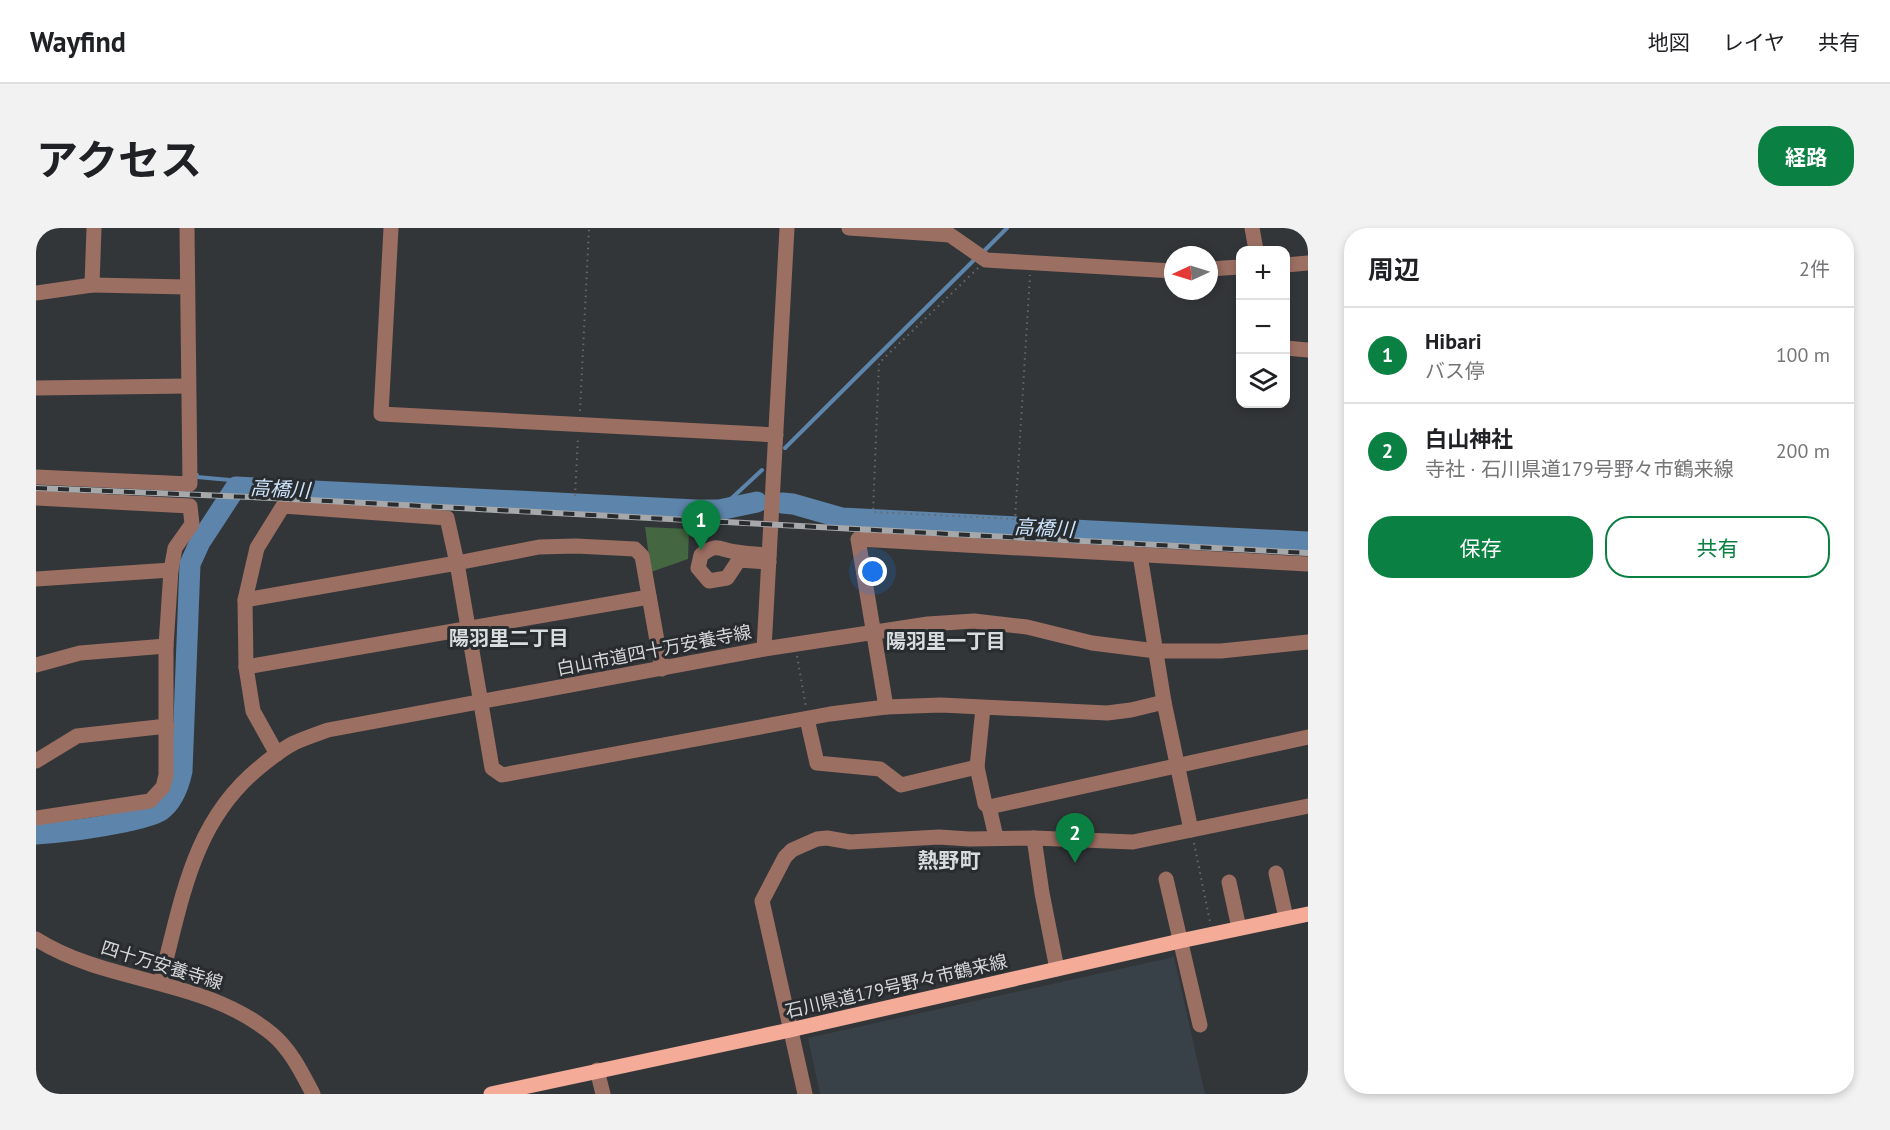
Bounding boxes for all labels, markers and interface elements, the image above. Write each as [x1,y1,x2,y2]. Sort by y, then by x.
text: Wayfind [30,23,126,60]
text: 地図 [1648,29,1690,56]
text: レイヤ [1723,29,1785,56]
text: 共有 [1818,29,1860,56]
button: 経路 [1758,126,1854,186]
text: アクセス [36,132,202,187]
north arrow [1164,246,1218,300]
map controls [1236,246,1290,408]
button: + [1236,246,1290,300]
text: 周辺 [1368,253,1420,286]
text: 2件 [1799,256,1830,282]
button: − [1236,300,1290,354]
text: Hibari [1425,327,1482,355]
text: 1 [1382,342,1393,368]
text: 100 m [1776,342,1830,368]
button: layers [1236,354,1290,408]
text: バス停 [1425,358,1485,384]
text: 白山神社 [1425,425,1513,453]
text: 2 [1382,438,1393,464]
text: 200 m [1776,438,1830,464]
text: 寺社 · 石川県道179号野々市鶴来線 [1425,456,1734,482]
water label: 高橋川 [249,474,313,504]
pin: 1 [682,500,720,550]
water label: 高橋川 [1013,513,1077,543]
button: 保存 [1368,516,1593,578]
button: 共有 [1605,516,1830,578]
your location [858,557,887,586]
street label: 白山市道四十万安養寺線 [555,620,753,680]
district label: 陽羽里二丁目 [449,625,569,651]
district label: 陽羽里一丁目 [886,628,1006,654]
pin: 2 [1056,814,1094,863]
district label: 熱野町 [918,847,981,874]
street label: 四十万安養寺線 [98,936,226,994]
street label: 石川県道179号野々市鶴来線 [783,949,1009,1023]

